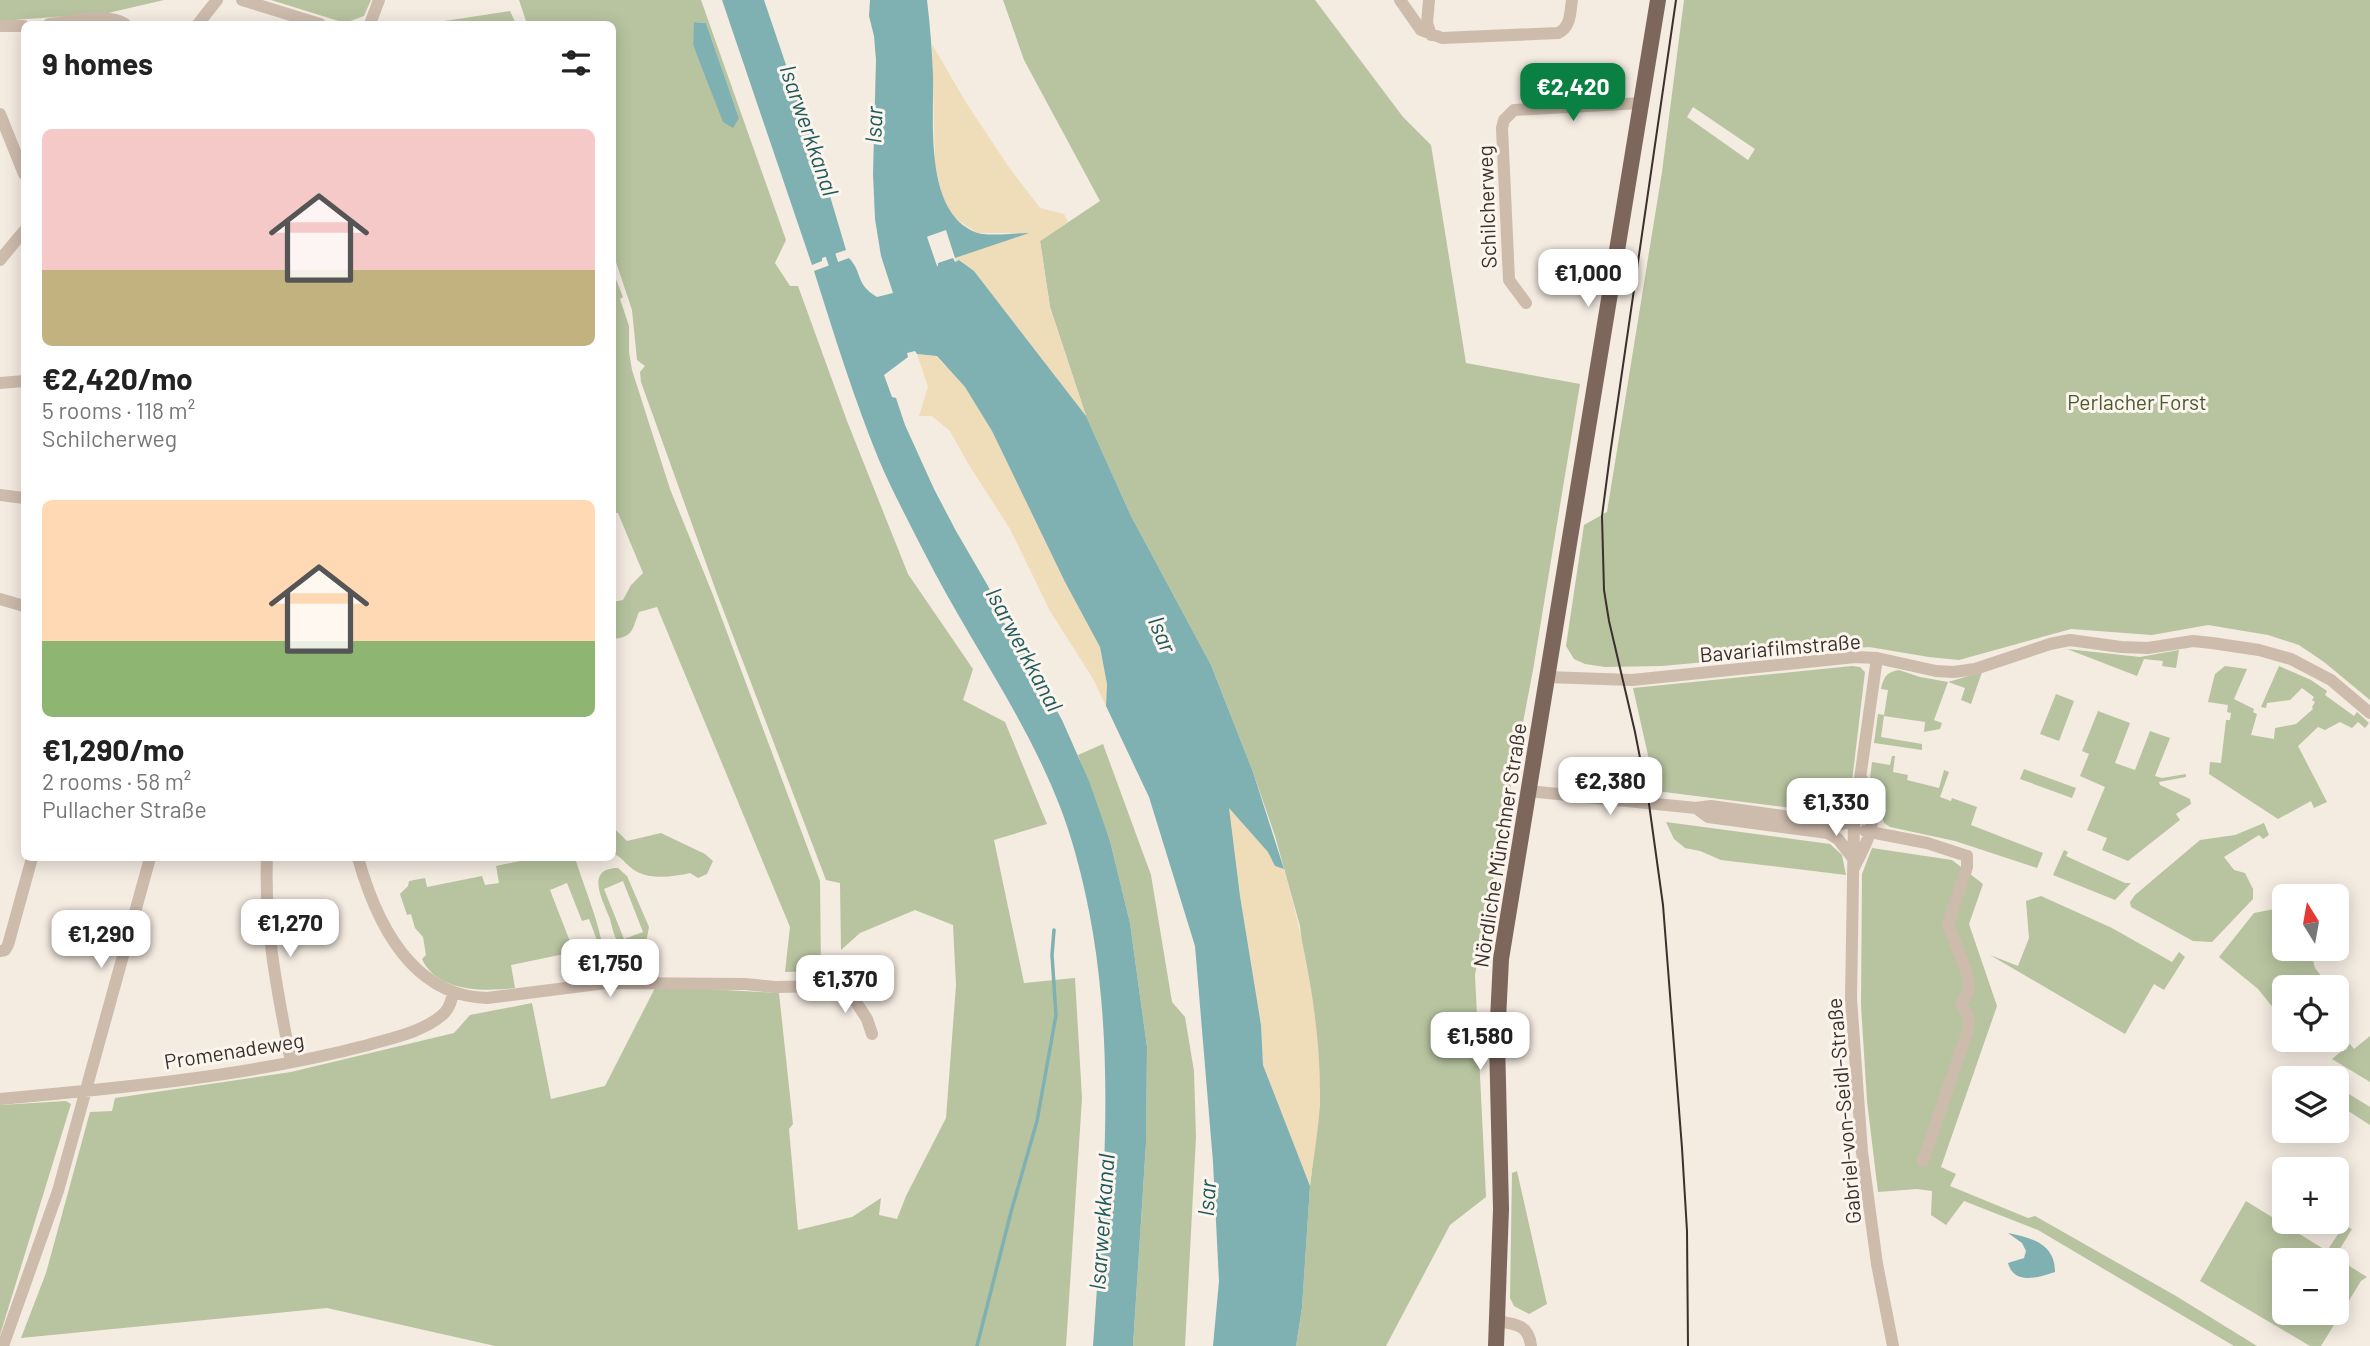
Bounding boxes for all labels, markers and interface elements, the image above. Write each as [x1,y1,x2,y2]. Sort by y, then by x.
icon: filters [557,44,595,82]
text: 9 homes [42,45,153,81]
water label: Isarwerkkanal [775,61,845,199]
pin: €2,420 [1516,64,1630,123]
text: €2,420 [1536,72,1610,100]
water label: Isar [858,105,888,144]
street label: Schilcherweg [1471,145,1501,269]
icon: home [256,175,382,301]
pin: €1,000 [1531,250,1645,309]
text: €1,000 [1554,258,1622,286]
text: €2,420/mo [42,360,193,396]
park label: Perlacher Forst [2067,389,2207,414]
text: 5 rooms · 118 m² [42,396,195,424]
text: Schilcherweg [42,424,177,452]
icon: home [256,546,382,672]
water label: Isarwerkkanal [981,582,1069,716]
water label: Isar [1143,612,1183,657]
street label: Bavariafilmstraße [1698,627,1862,667]
street label: Nördliche Münchner Straße [1467,721,1531,969]
text: €1,290/mo [42,731,184,767]
pin: €2,380 [1553,758,1667,817]
text: €2,380 [1574,766,1646,794]
text: 2 rooms · 58 m² [42,767,191,795]
pin: €1,330 [1779,778,1893,838]
text: €1,330 [1803,787,1869,815]
text: Pullacher Straße [42,795,207,823]
north arrow [2272,884,2348,961]
map controls [2272,884,2349,1325]
pin: €1,270 [233,900,347,959]
text: €1,270 [257,908,323,936]
pin: €1,290 [44,911,158,970]
text: €1,290 [67,919,135,947]
pin: €1,750 [553,940,667,999]
text: €1,750 [577,948,643,976]
pin: €1,370 [788,956,902,1015]
text: €1,370 [812,964,878,992]
button: locate [2272,975,2349,1052]
street label: Gabriel-von-Seidl-Straße [1821,997,1865,1225]
pin: €1,580 [1423,1012,1537,1072]
text: €1,580 [1447,1021,1513,1049]
street label: Promenadeweg [162,1027,306,1073]
button: layers [2272,1066,2349,1143]
water label: Isarwerkkanal [1082,1153,1120,1291]
button: + [2272,1157,2349,1234]
water label: Isar [1191,1178,1221,1217]
button: − [2272,1248,2349,1325]

